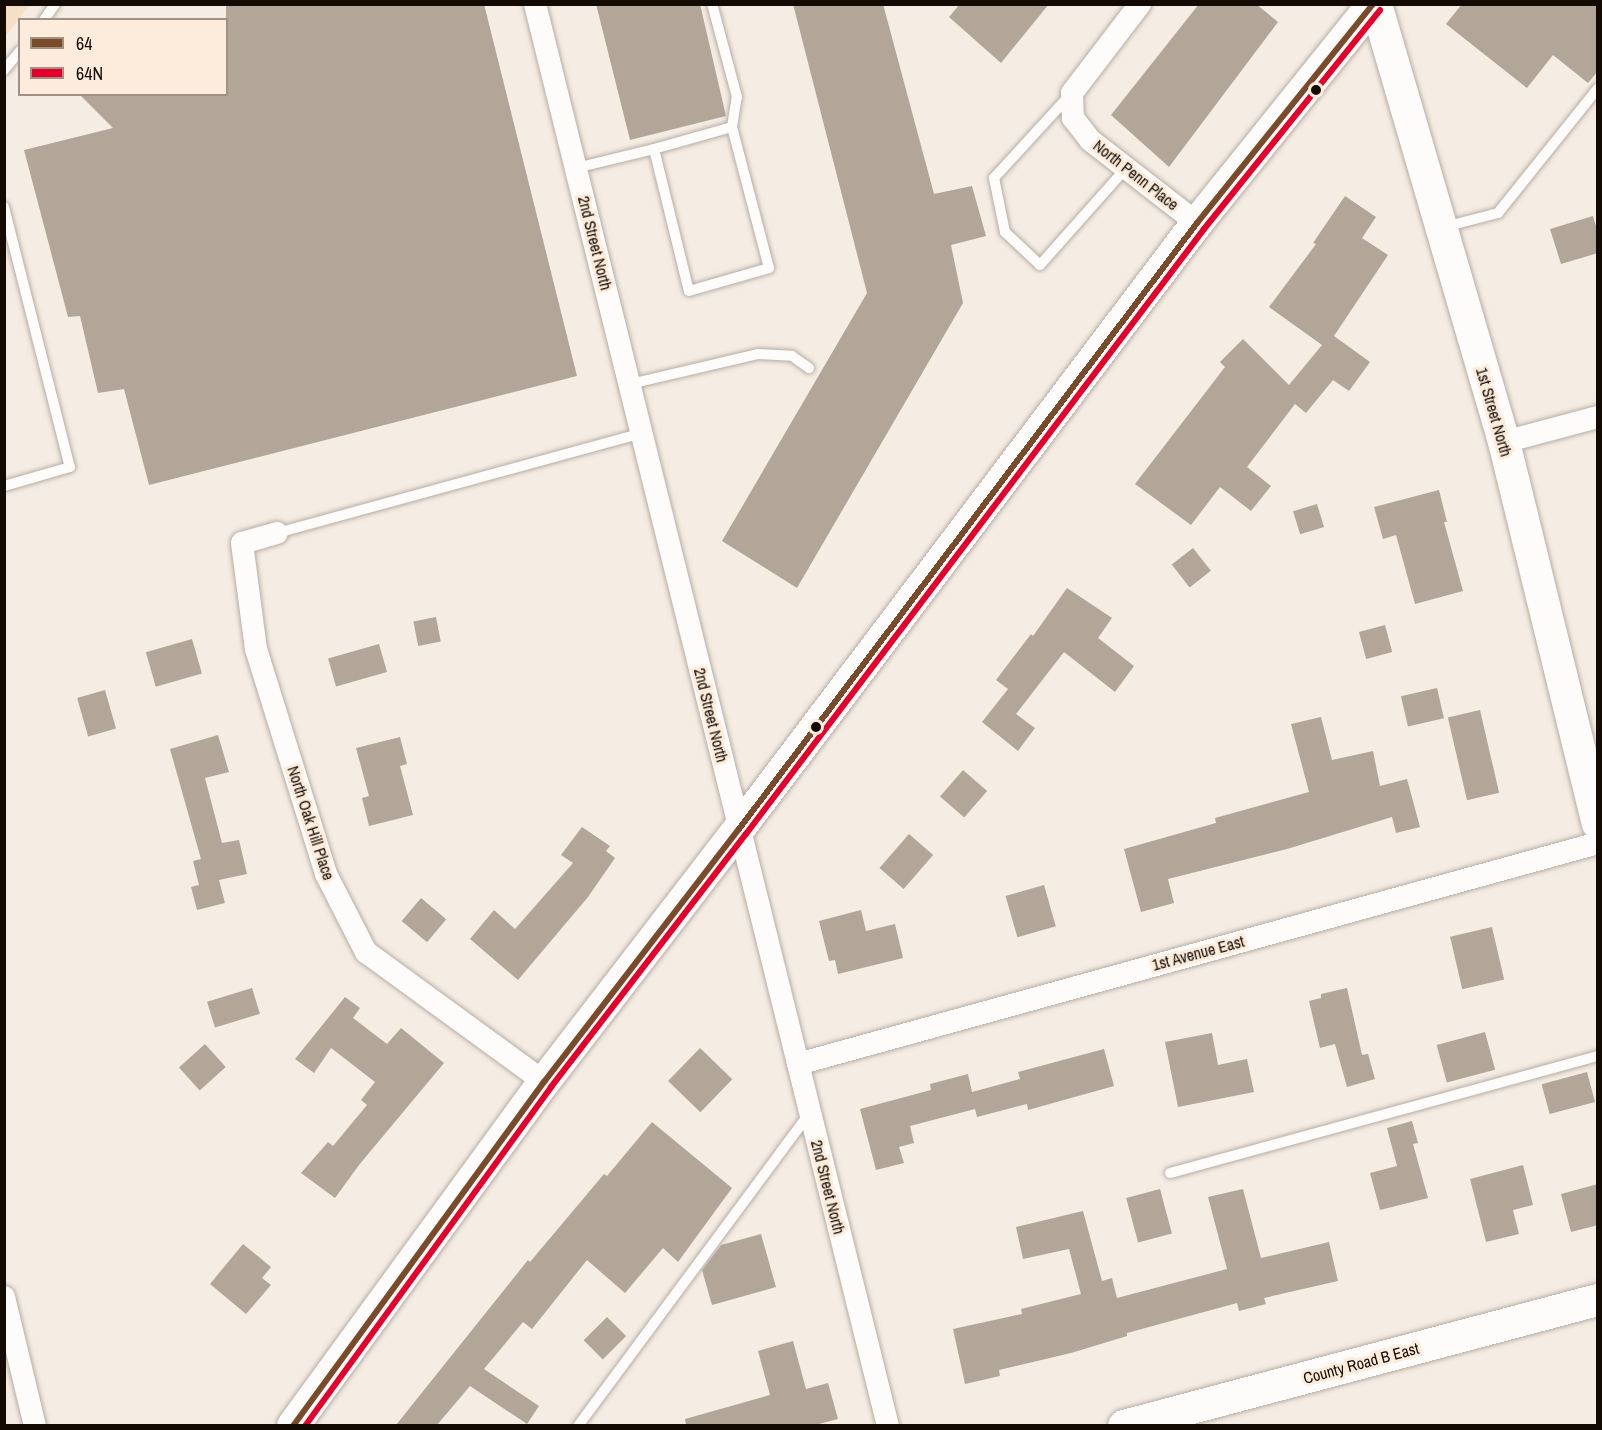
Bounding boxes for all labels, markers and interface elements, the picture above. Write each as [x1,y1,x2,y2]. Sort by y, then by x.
legend [18,18,228,96]
text: 64 [76,31,92,56]
text: 64N [76,61,103,86]
unlabelled marker [1310,84,1322,96]
street label: North Penn Place [1090,136,1182,214]
street label: 2nd Street North [574,194,616,292]
street label: 1st Street North [1472,365,1516,459]
street label: 2nd Street North [690,666,732,764]
unlabelled marker [810,721,822,733]
street label: North Oak Hill Place [284,764,338,882]
street label: 1st Avenue East [1149,931,1247,975]
street label: 2nd Street North [807,1138,849,1236]
street label: County Road B East [1301,1338,1421,1388]

